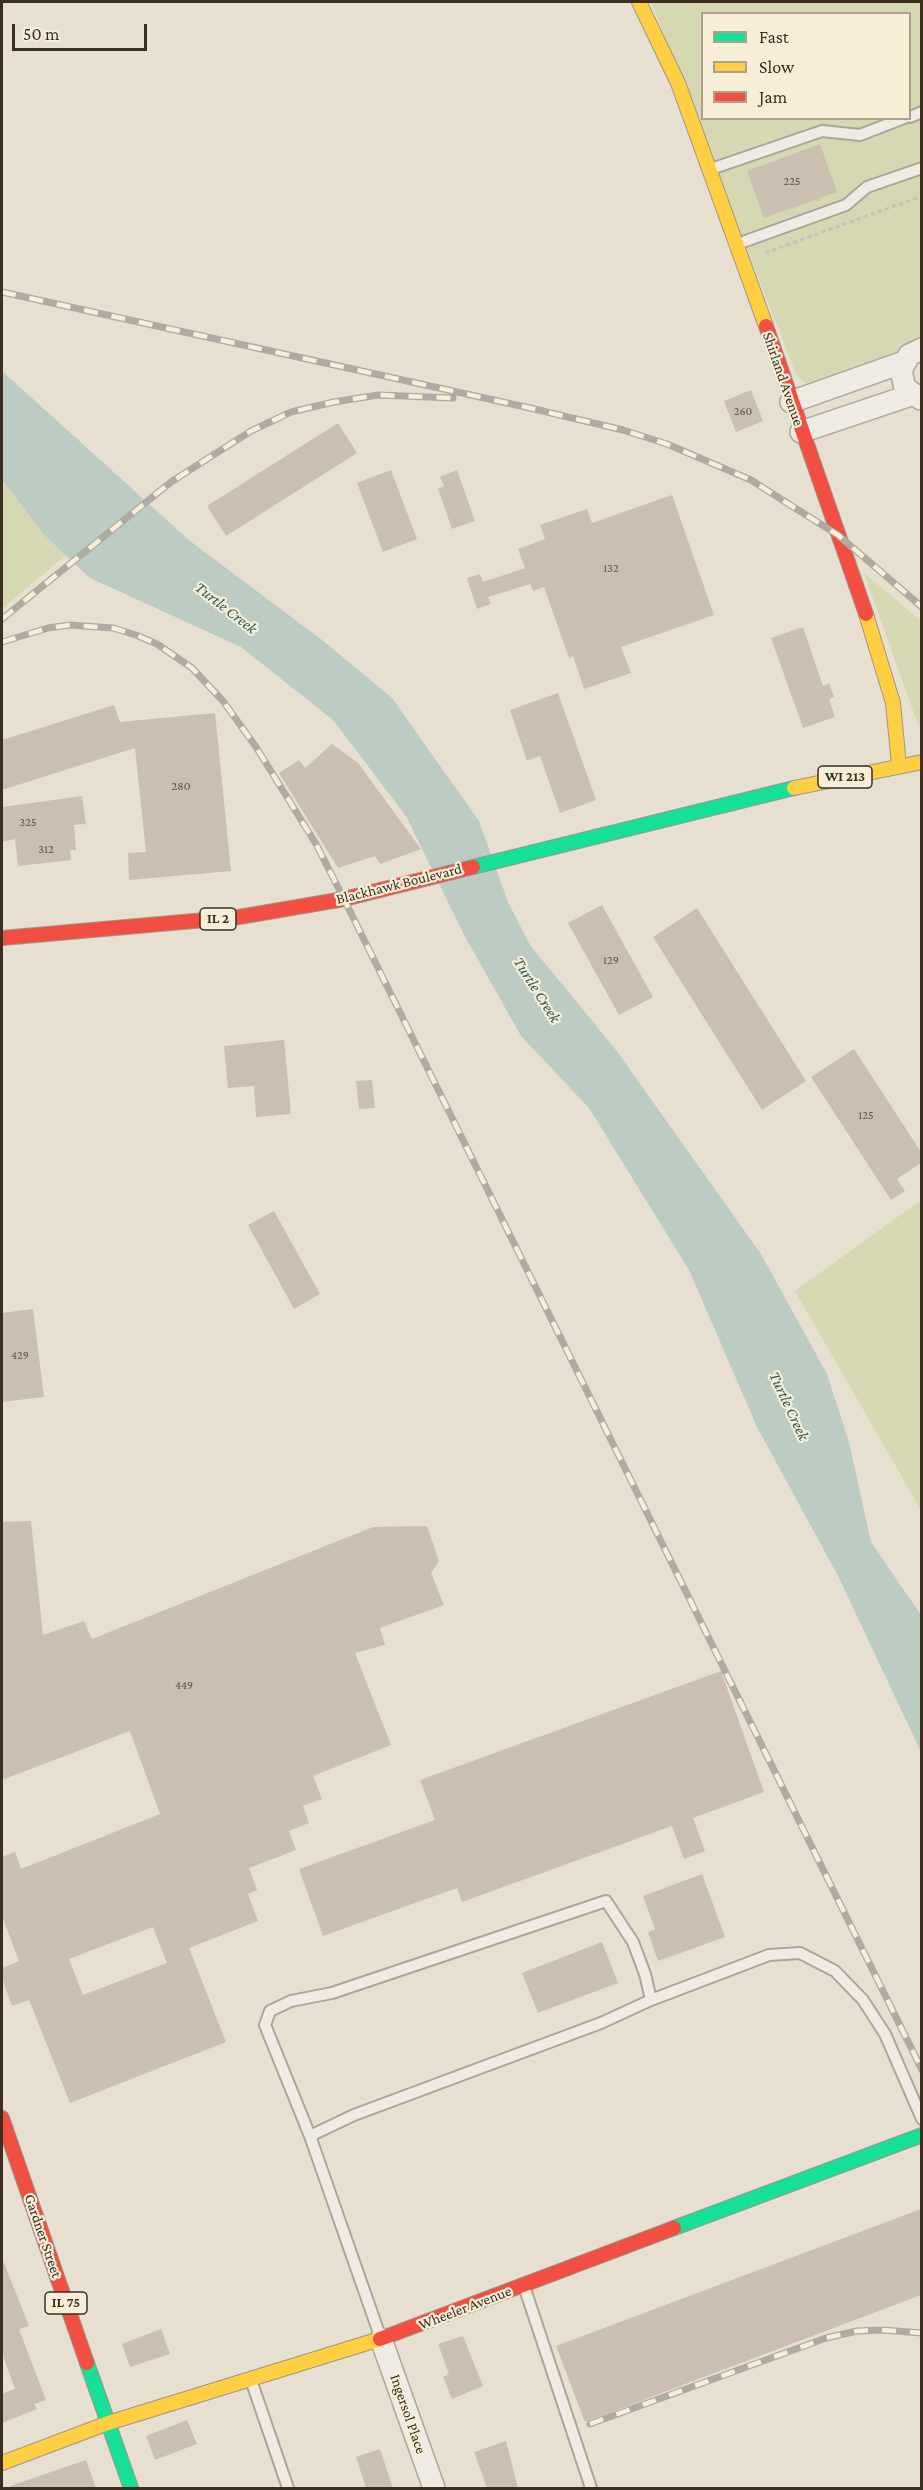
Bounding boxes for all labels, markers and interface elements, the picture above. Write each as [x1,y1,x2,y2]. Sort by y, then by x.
scale bar [15,12,150,50]
legend [701,12,911,120]
text: 50 m [23,24,60,44]
text: Fast [759,27,789,47]
text: Slow [759,57,794,77]
text: Jam [759,87,787,107]
house number: 225 [783,174,801,188]
street label: Shirland Avenue [759,330,807,428]
house number: 260 [734,404,752,418]
house number: 132 [603,561,619,575]
water label: Turtle Creek [191,578,261,638]
road number: WI 213 [818,766,872,788]
house number: 280 [172,779,190,793]
house number: 325 [19,815,37,829]
house number: 312 [38,842,54,856]
street label: Blackhawk Boulevard [334,860,464,908]
road number: IL 2 [200,908,236,930]
house number: 129 [603,953,619,967]
water label: Turtle Creek [509,954,565,1026]
house number: 125 [858,1108,874,1122]
house number: 429 [11,1348,29,1362]
water label: Turtle Creek [765,1369,813,1443]
house number: 449 [175,1678,193,1692]
street label: Gardner Street [20,2192,66,2280]
street label: Wheeler Avenue [416,2282,514,2334]
road number: IL 75 [45,2292,87,2314]
street label: Ingersol Place [386,2372,430,2456]

